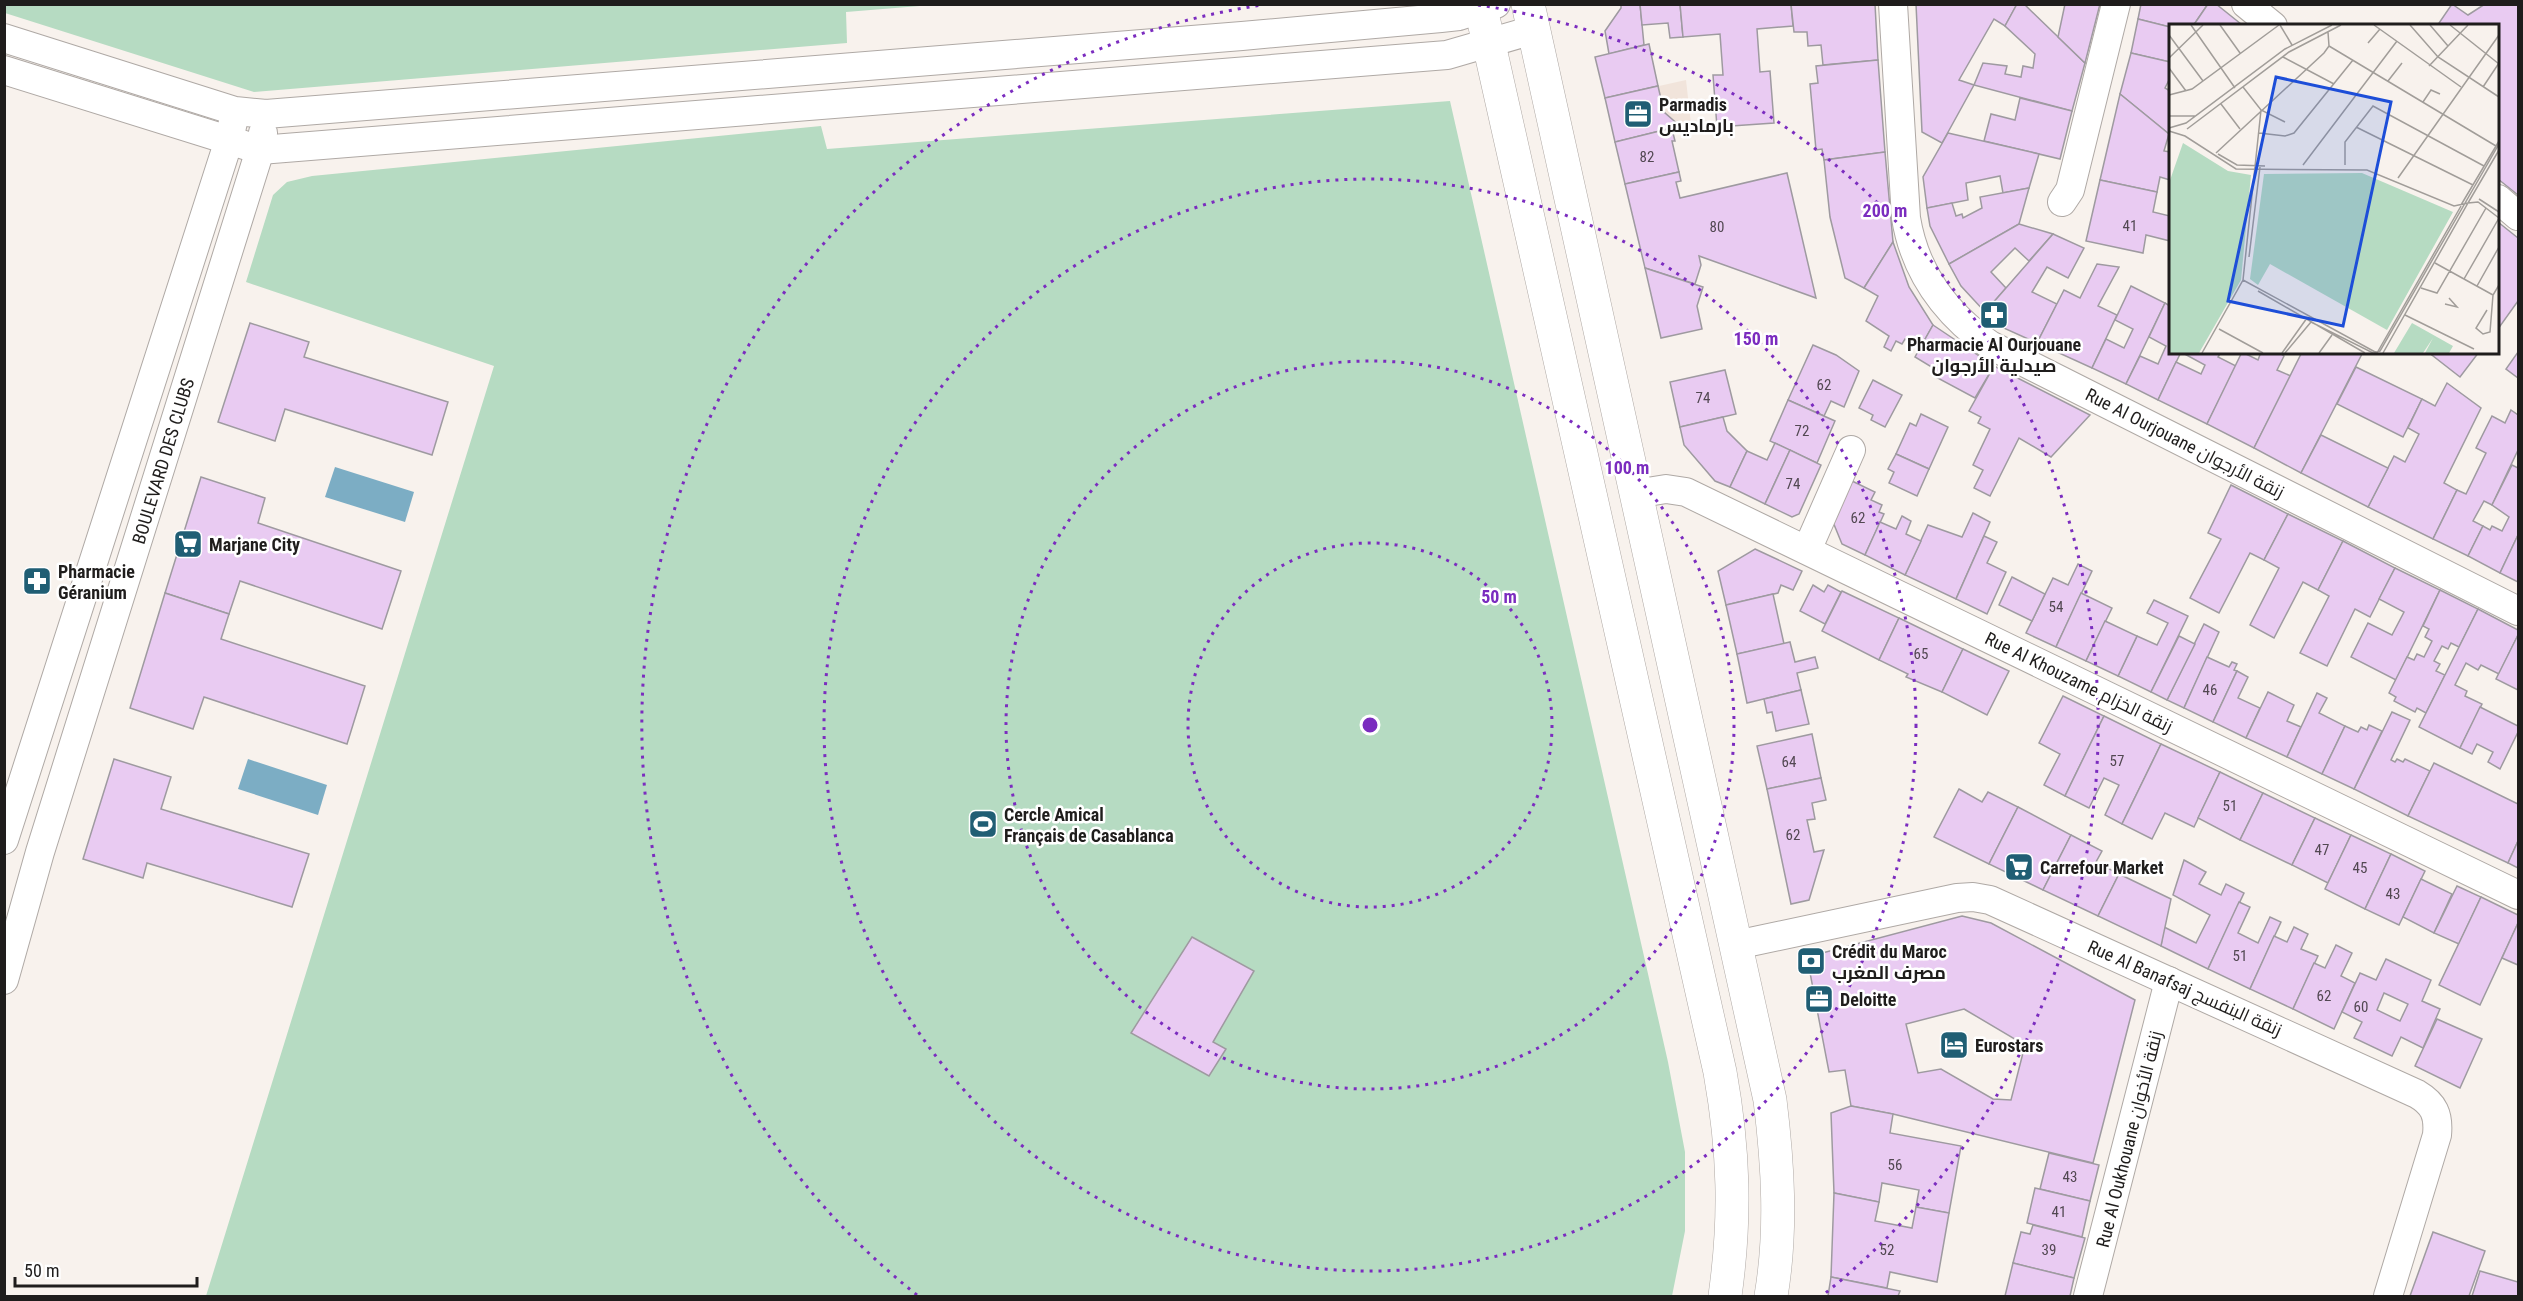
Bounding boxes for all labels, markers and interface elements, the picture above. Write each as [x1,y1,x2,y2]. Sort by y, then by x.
inset map [2169,24,2499,354]
place label: Parmadis بارماديس [1659,94,1734,137]
office icon: Parmadis بارماديس [1622,98,1654,130]
house number: 82 [1640,148,1654,166]
text: 200 m [1863,200,1907,221]
house number: 41 [2123,217,2137,235]
house number: 80 [1710,218,1724,236]
pharmacy icon: Pharmacie Al Ourjouane صيدلية الأرجوان [1978,299,2010,331]
text: 150 m [1734,328,1778,349]
place label: Pharmacie Al Ourjouane صيدلية الأرجوان [1907,334,2081,377]
street label: BOULEVARD DES CLUBS [128,376,198,546]
house number: 62 [1817,376,1831,394]
street label: Rue Al Ourjouane زنقة الأرجوان [2082,384,2288,503]
house number: 74 [1696,389,1710,407]
house number: 72 [1795,422,1809,440]
text: 100 m [1605,457,1649,478]
house number: 74 [1786,475,1800,493]
house number: 62 [1851,509,1865,527]
supermarket icon: Marjane City [172,528,204,560]
place label: Marjane City [209,534,300,555]
place label: Pharmacie Géranium [58,561,135,603]
pharmacy icon: Pharmacie Géranium [21,565,53,597]
text: 50 m [1481,586,1517,607]
house number: 54 [2049,598,2063,616]
street label: Rue Al Khouzame زنقة الخزام [1981,627,2176,738]
house number: 65 [1914,645,1928,663]
house number: 46 [2203,681,2217,699]
centre of rings [1360,715,1380,735]
house number: 57 [2110,752,2124,770]
house number: 64 [1782,753,1796,771]
house number: 51 [2223,797,2237,815]
place label: Cercle Amical Français de Casablanca [1004,804,1174,846]
sports icon: Cercle Amical Français de Casablanca [967,808,999,840]
house number: 62 [1786,826,1800,844]
house number: 47 [2315,841,2329,859]
supermarket icon: Carrefour Market [2003,851,2035,883]
place label: Carrefour Market [2040,857,2164,878]
house number: 45 [2353,859,2367,877]
house number: 43 [2386,885,2400,903]
street label: Rue Al Banafsaj زنقة البنفسج [2084,936,2285,1042]
place label: Crédit du Maroc مصرف المغرب [1832,941,1947,984]
bank icon: Crédit du Maroc مصرف المغرب [1795,945,1827,977]
house number: 51 [2233,947,2247,965]
office icon: Deloitte [1803,983,1835,1015]
house number: 62 [2317,987,2331,1005]
place label: Deloitte [1840,989,1897,1010]
house number: 60 [2354,998,2368,1016]
street label: Rue Al Oukhouane زنقة الأخوان [2092,1028,2167,1250]
hotel icon: Eurostars [1938,1029,1970,1061]
place label: Eurostars [1975,1035,2043,1056]
house number: 56 [1888,1156,1902,1174]
house number: 43 [2063,1168,2077,1186]
house number: 41 [2052,1203,2066,1221]
house number: 52 [1880,1241,1894,1259]
house number: 39 [2042,1241,2056,1259]
scale bar [15,1250,196,1288]
text: 50 m [24,1260,59,1281]

